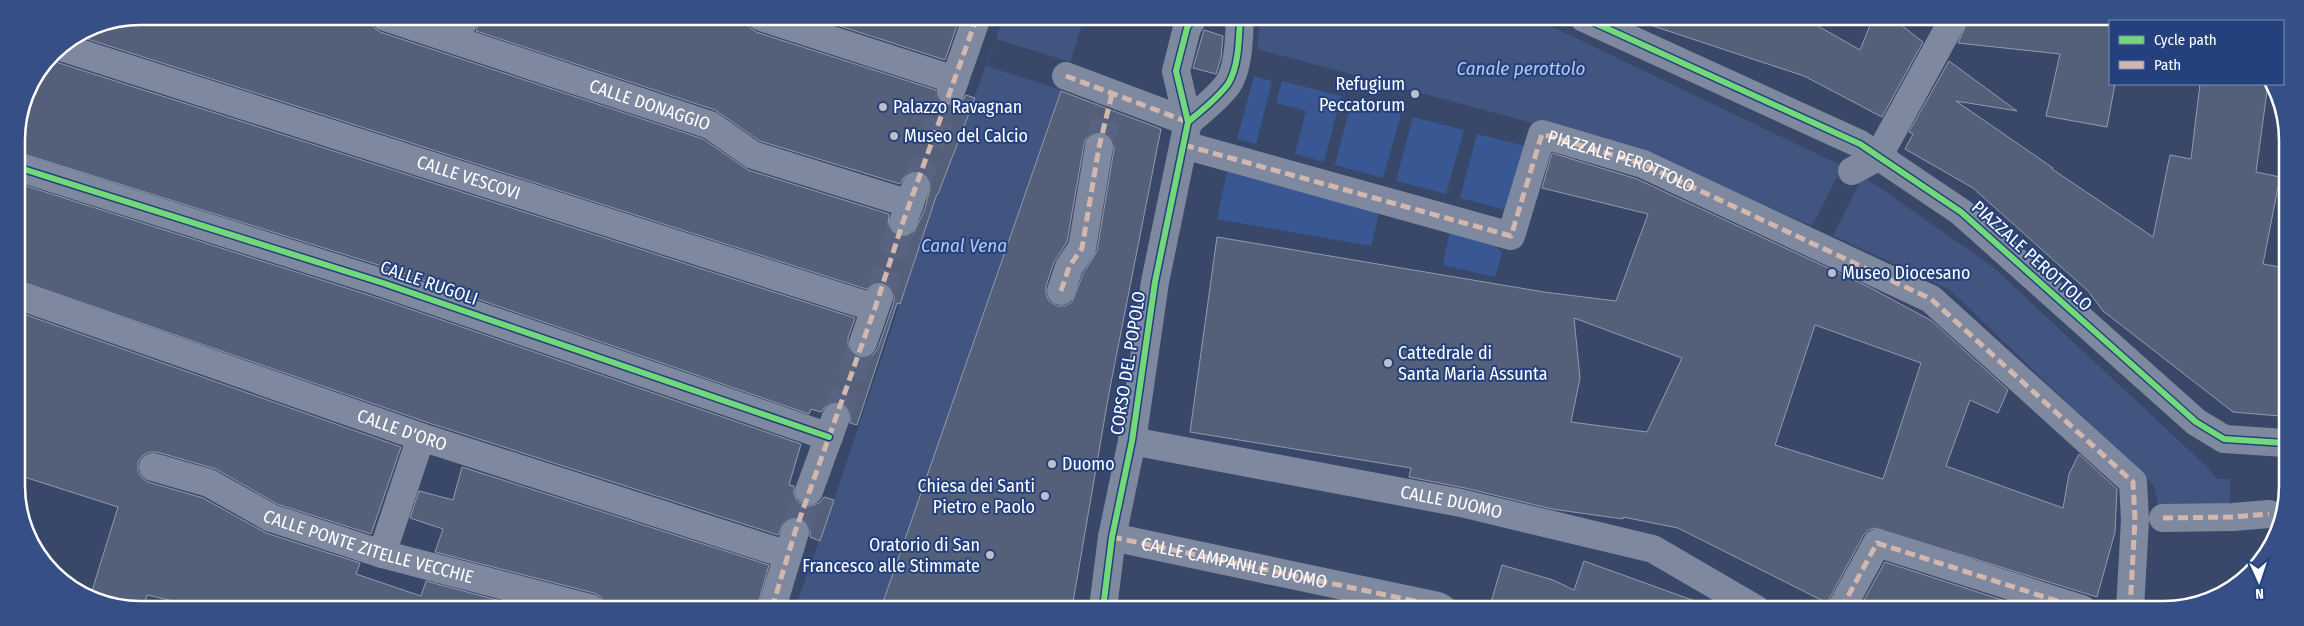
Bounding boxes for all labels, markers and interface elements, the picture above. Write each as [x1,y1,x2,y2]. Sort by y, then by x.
legend [2109,20,2284,85]
text: Cycle path [2154,31,2217,49]
text: Path [2154,56,2181,74]
water label: Canale perottolo [1457,57,1586,80]
place label: Refugium Peccatorum [1319,73,1405,116]
street label: CALLE DONAGGIO [587,75,713,135]
marker: Refugium Peccatorum [1409,88,1421,100]
place label: Palazzo Ravagnan [893,96,1022,118]
marker: Palazzo Ravagnan [877,101,889,113]
place label: Museo del Calcio [904,125,1028,147]
street label: PIAZZALE PEROTTOLO [1545,125,1698,198]
marker: Museo del Calcio [888,130,900,142]
street label: CALLE VESCOVI [414,151,523,205]
street label: PIAZZALE PEROTTOLO [1967,196,2097,316]
water label: Canal Vena [921,234,1007,257]
street label: CALLE RUGOLI [377,256,481,310]
place label: Museo Diocesano [1842,262,1971,284]
marker: Museo Diocesano [1826,267,1838,279]
street label: CORSO DEL POPOLO [1106,290,1150,436]
place label: Cattedrale di Santa Maria Assunta [1398,342,1548,385]
marker: Cattedrale di Santa Maria Assunta [1382,357,1394,369]
street label: CALLE D'ORO [354,404,450,456]
place label: Duomo [1062,453,1115,475]
marker: Duomo [1046,458,1058,470]
place label: Chiesa dei Santi Pietro e Paolo [918,475,1035,518]
street label: CALLE DUOMO [1399,481,1504,523]
marker: Chiesa dei Santi Pietro e Paolo [1039,490,1051,502]
street label: CALLE PONTE ZITELLE VECCHIE [259,505,476,588]
street label: CALLE CAMPANILE DUOMO [1140,533,1329,593]
place label: Oratorio di San Francesco alle Stimmate [802,534,980,577]
marker: Oratorio di San Francesco alle Stimmate [984,549,996,561]
north arrow [2234,556,2284,606]
text: N [2255,585,2264,602]

